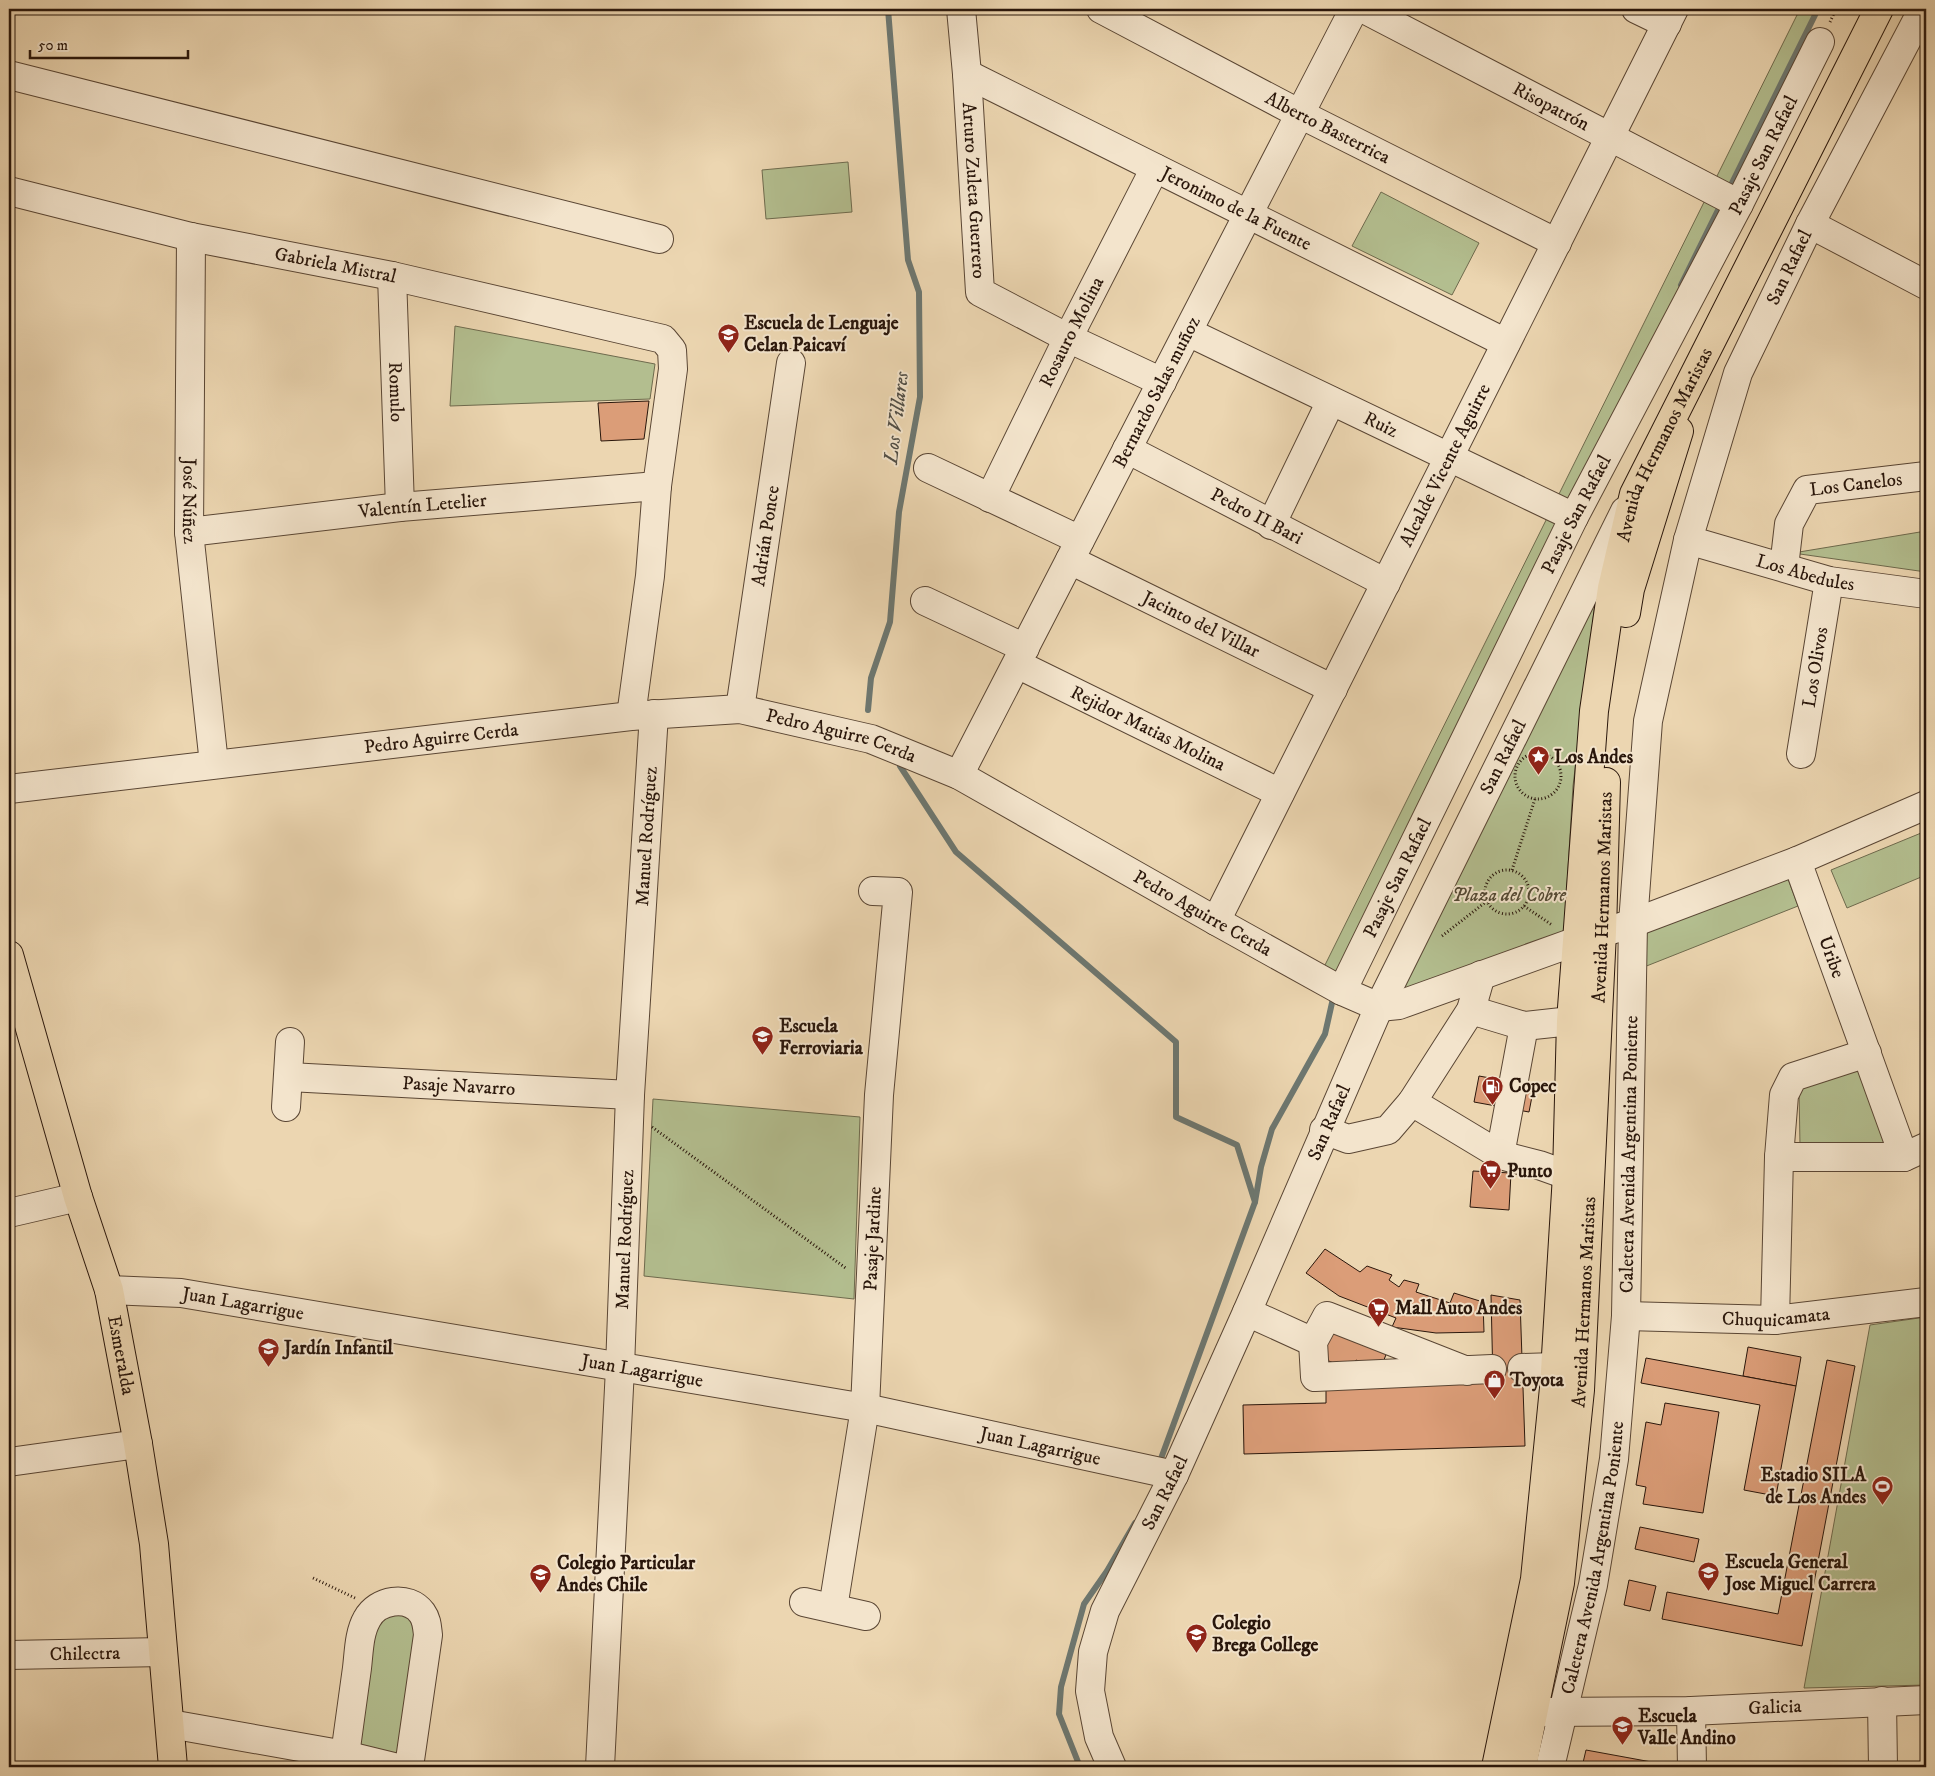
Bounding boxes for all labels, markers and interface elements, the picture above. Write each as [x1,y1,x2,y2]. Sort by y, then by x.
scale bar [30,28,188,60]
text: 50 m [38,36,68,55]
street label: Risopatrón [1509,77,1593,136]
street label: Alberto Basterrica [1262,86,1394,169]
street label: Pasaje San Rafael [1724,92,1803,219]
street label: Arturo Zuleta Guerrero [957,102,991,279]
street label: Jeronimo de la Fuente [1156,160,1315,256]
street label: San Rafael [1761,226,1817,309]
street label: Gabriela Mistral [273,242,399,288]
street label: Rosauro Molina [1034,273,1109,391]
place label: Escuela de Lenguaje Celan Paicaví [744,312,899,357]
street label: Bernardo Salas muñoz [1108,312,1205,472]
school or university icon: Escuela de Lenguaje Celan Paicaví [716,322,740,353]
street label: Avenida Hermanos Maristas [1612,344,1718,544]
street label: Romulo [383,362,409,422]
water label: Los Villares [879,370,915,466]
street label: Alcalde Vicente Aguirre [1394,380,1495,551]
street label: Ruiz [1360,407,1402,442]
street label: Pasaje San Rafael [1536,451,1616,578]
street label: José Núñez [177,456,202,545]
street label: Los Canelos [1808,467,1903,501]
street label: Pedro II Bari [1207,483,1307,549]
street label: Adrián Ponce [747,484,784,588]
street label: Valentín Letelier [356,488,487,523]
street label: Los Abedules [1754,549,1856,596]
street label: Jacinto del Villar [1137,585,1264,663]
street label: Los Olivos [1797,625,1833,709]
street label: Rejidor Matias Molina [1067,681,1229,776]
street label: Pedro Aguirre Cerda [764,704,920,768]
street label: San Rafael [1475,715,1531,798]
street label: Pedro Aguirre Cerda [363,718,519,759]
place icon: Los Andes [1526,745,1550,776]
place label: Los Andes [1554,746,1634,769]
street label: Manuel Rodríguez [630,766,662,907]
street label: Avenida Hermanos Maristas [1587,792,1617,1004]
street label: Pasaje San Rafael [1358,814,1437,942]
street label: Pedro Aguirre Cerda [1129,865,1276,961]
park label: Plaza del Cobre [1452,884,1567,907]
street label: Uribe [1814,933,1850,981]
place label: Escuela Ferroviaria [779,1015,864,1060]
street label: Caletera Avenida Argentina Poniente [1615,1015,1643,1293]
school or university icon: Escuela Ferroviaria [751,1025,775,1056]
street label: Pasaje Navarro [402,1071,516,1100]
fuel station icon: Copec [1481,1074,1505,1105]
place label: Copec [1509,1075,1556,1098]
street label: San Rafael [1302,1081,1356,1164]
supermarket icon: Punto [1479,1159,1503,1190]
place label: Punto [1507,1160,1552,1183]
street label: Manuel Rodríguez [611,1169,639,1310]
street label: Pasaje Jardine [859,1186,886,1291]
street label: Avenida Hermanos Maristas [1567,1196,1601,1409]
street label: Juan Lagarrigue [179,1282,306,1325]
supermarket icon: Mall Auto Andes [1367,1296,1391,1327]
place label: Mall Auto Andes [1395,1297,1523,1320]
street label: Chuquicamata [1722,1302,1831,1332]
street label: Esmeralda [103,1314,140,1397]
school or university icon: Jardín Infantil [256,1336,280,1367]
place label: Jardín Infantil [282,1337,393,1360]
street label: Juan Lagarrigue [578,1349,705,1392]
shop icon: Toyota [1482,1368,1506,1399]
place label: Toyota [1509,1369,1565,1392]
street label: Caletera Avenida Argentina Poniente [1556,1420,1629,1696]
street label: Juan Lagarrigue [976,1421,1103,1470]
street label: San Rafael [1137,1451,1193,1534]
place label: Estadio SILA de Los Andes [1760,1464,1867,1509]
sports icon: Estadio SILA de Los Andes [1870,1474,1894,1505]
place label: Escuela General Jose Miguel Carrera [1723,1551,1877,1596]
place label: Colegio Particular Andes Chile [556,1552,696,1597]
school or university icon: Escuela General Jose Miguel Carrera [1697,1561,1721,1592]
school or university icon: Colegio Particular Andes Chile [529,1562,553,1593]
place label: Colegio Brega College [1212,1612,1319,1657]
school or university icon: Colegio Brega College [1184,1622,1208,1653]
street label: Chilectra [50,1641,120,1666]
street label: Galicia [1748,1694,1802,1720]
place label: Escuela Valle Andino [1637,1705,1736,1750]
school or university icon: Escuela Valle Andino [1610,1715,1634,1746]

